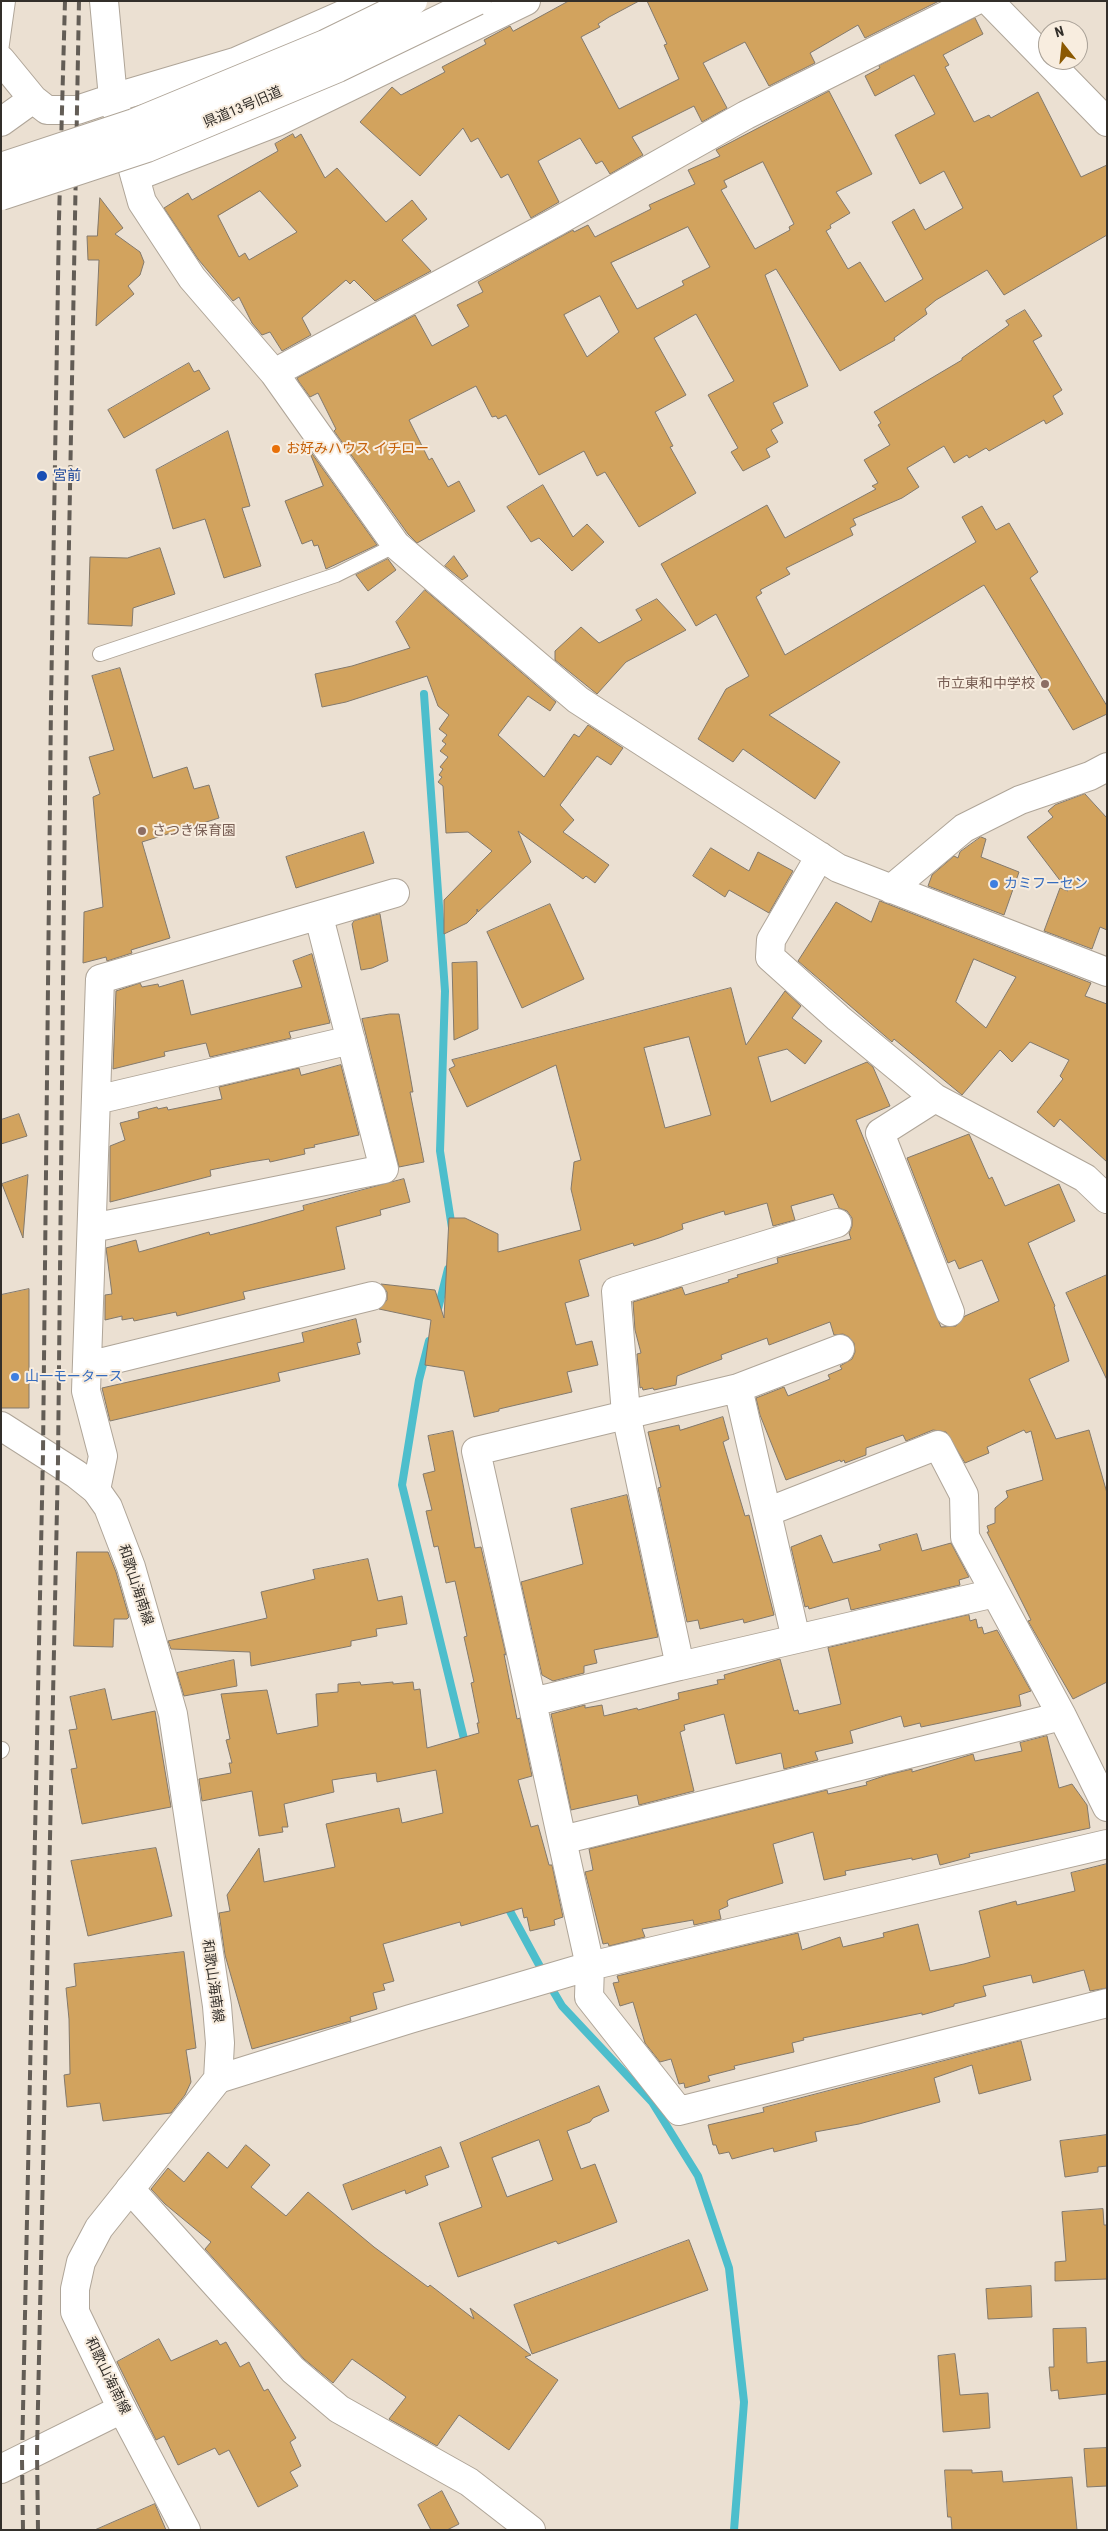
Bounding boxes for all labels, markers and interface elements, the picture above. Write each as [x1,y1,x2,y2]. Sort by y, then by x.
north arrow [1038,20,1088,70]
text: N [1053,23,1065,40]
street label: 県道13号旧道 [201,84,285,132]
place label: お好みハウス イチロー [286,441,429,457]
marker: お好みハウス イチロー [270,443,282,455]
place label: 宮前 [53,468,81,484]
marker: 宮前 [35,469,49,483]
place label: 市立東和中学校 [937,676,1035,692]
marker: 市立東和中学校 [1039,678,1051,690]
place label: さつき保育園 [152,823,236,839]
marker: さつき保育園 [136,825,148,837]
place label: カミフーセン [1004,876,1088,892]
marker: カミフーセン [988,878,1000,890]
place label: 山一モータース [25,1369,123,1385]
marker: 山一モータース [9,1371,21,1383]
street label: 和歌山海南線 [114,1542,156,1628]
street label: 和歌山海南線 [198,1938,226,2024]
street label: 和歌山海南線 [81,2335,133,2417]

